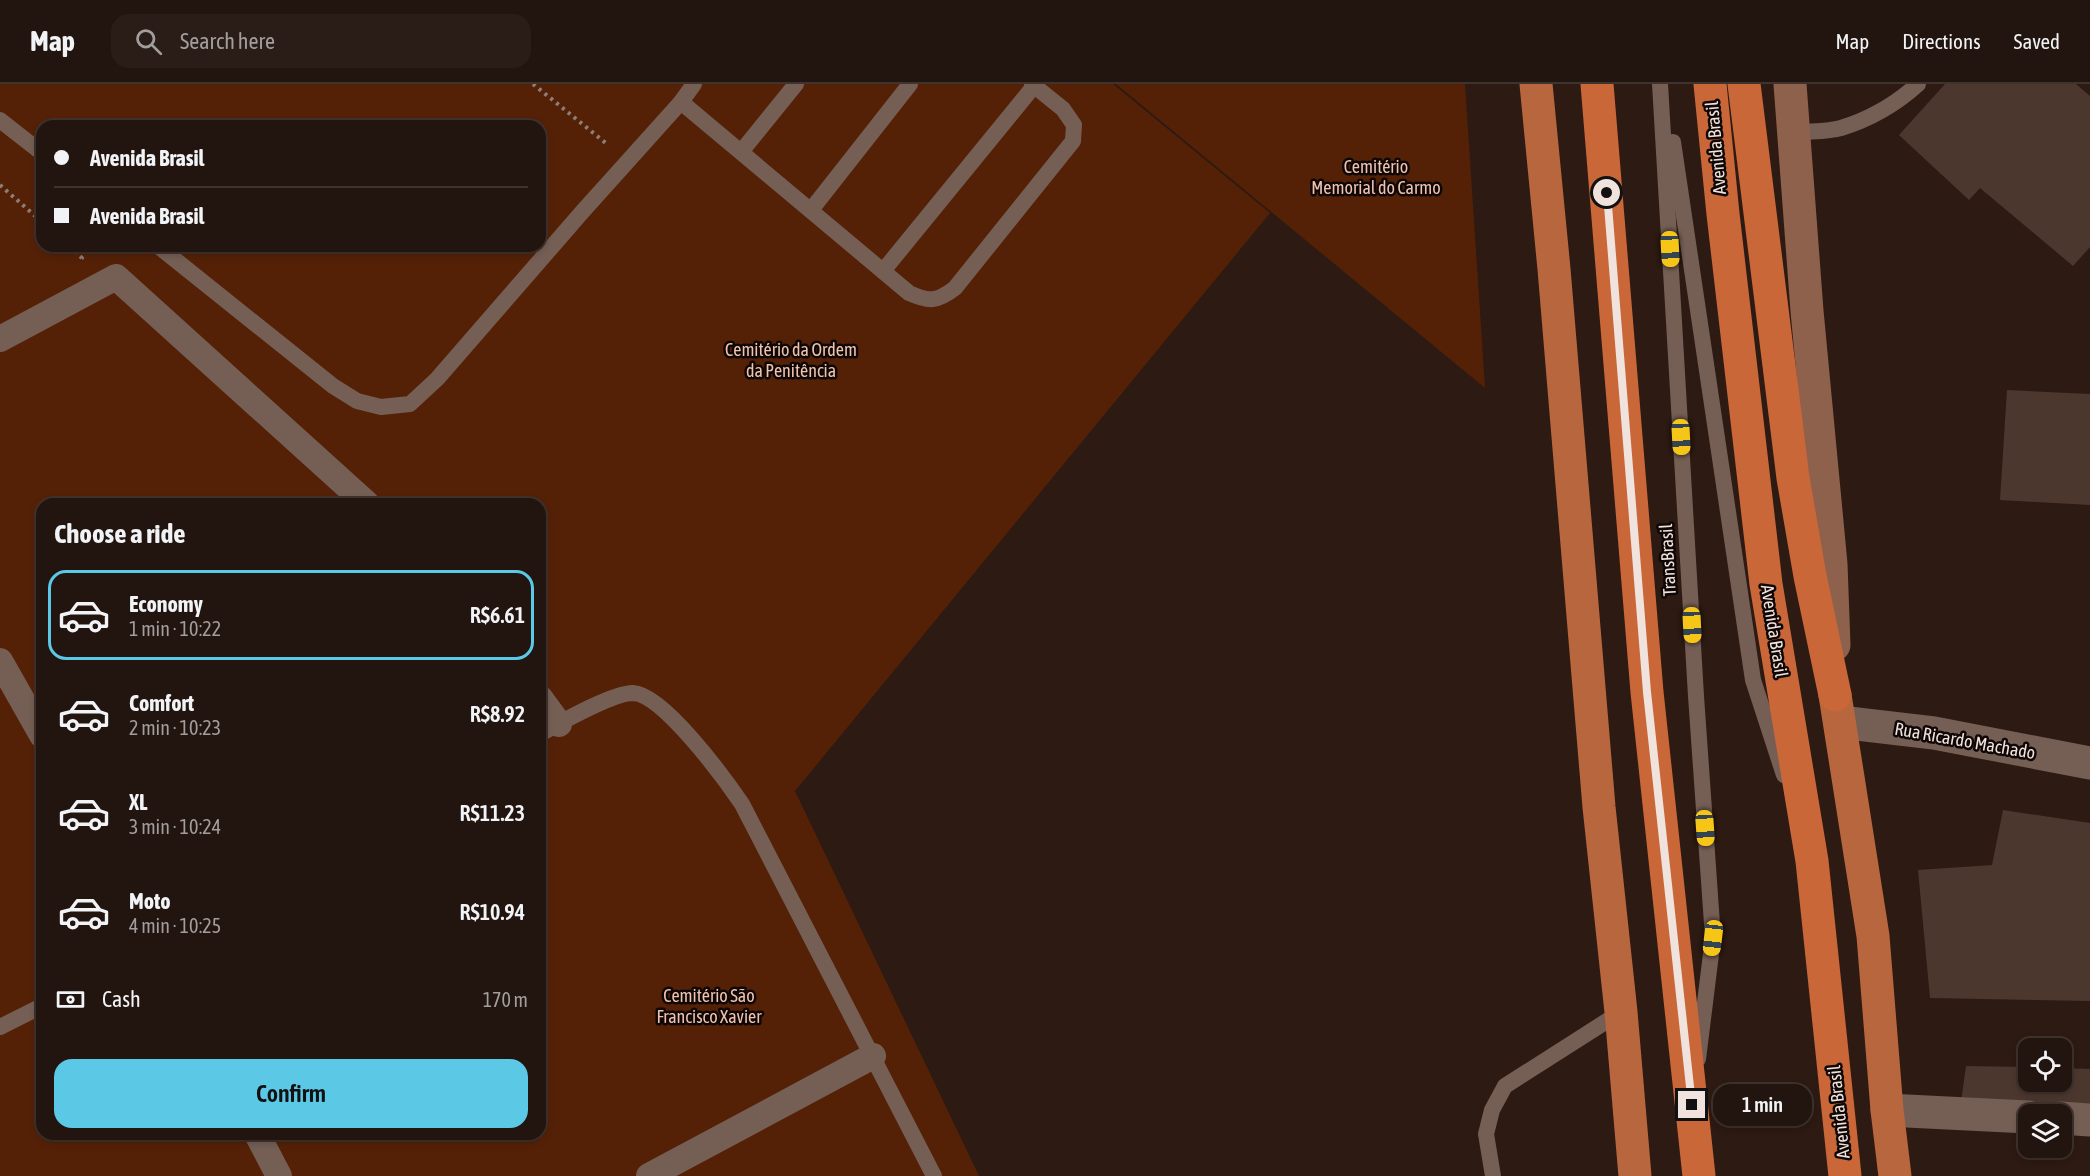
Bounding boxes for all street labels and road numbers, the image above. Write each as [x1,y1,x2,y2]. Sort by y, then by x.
street label: Avenida Brasil [1701,100,1730,196]
street label: TransBrasil [1655,523,1680,597]
street label: Avenida Brasil [1757,583,1792,679]
street label: Rua Ricardo Machado [1893,718,2037,763]
street label: Avenida Brasil [1823,1064,1854,1160]

